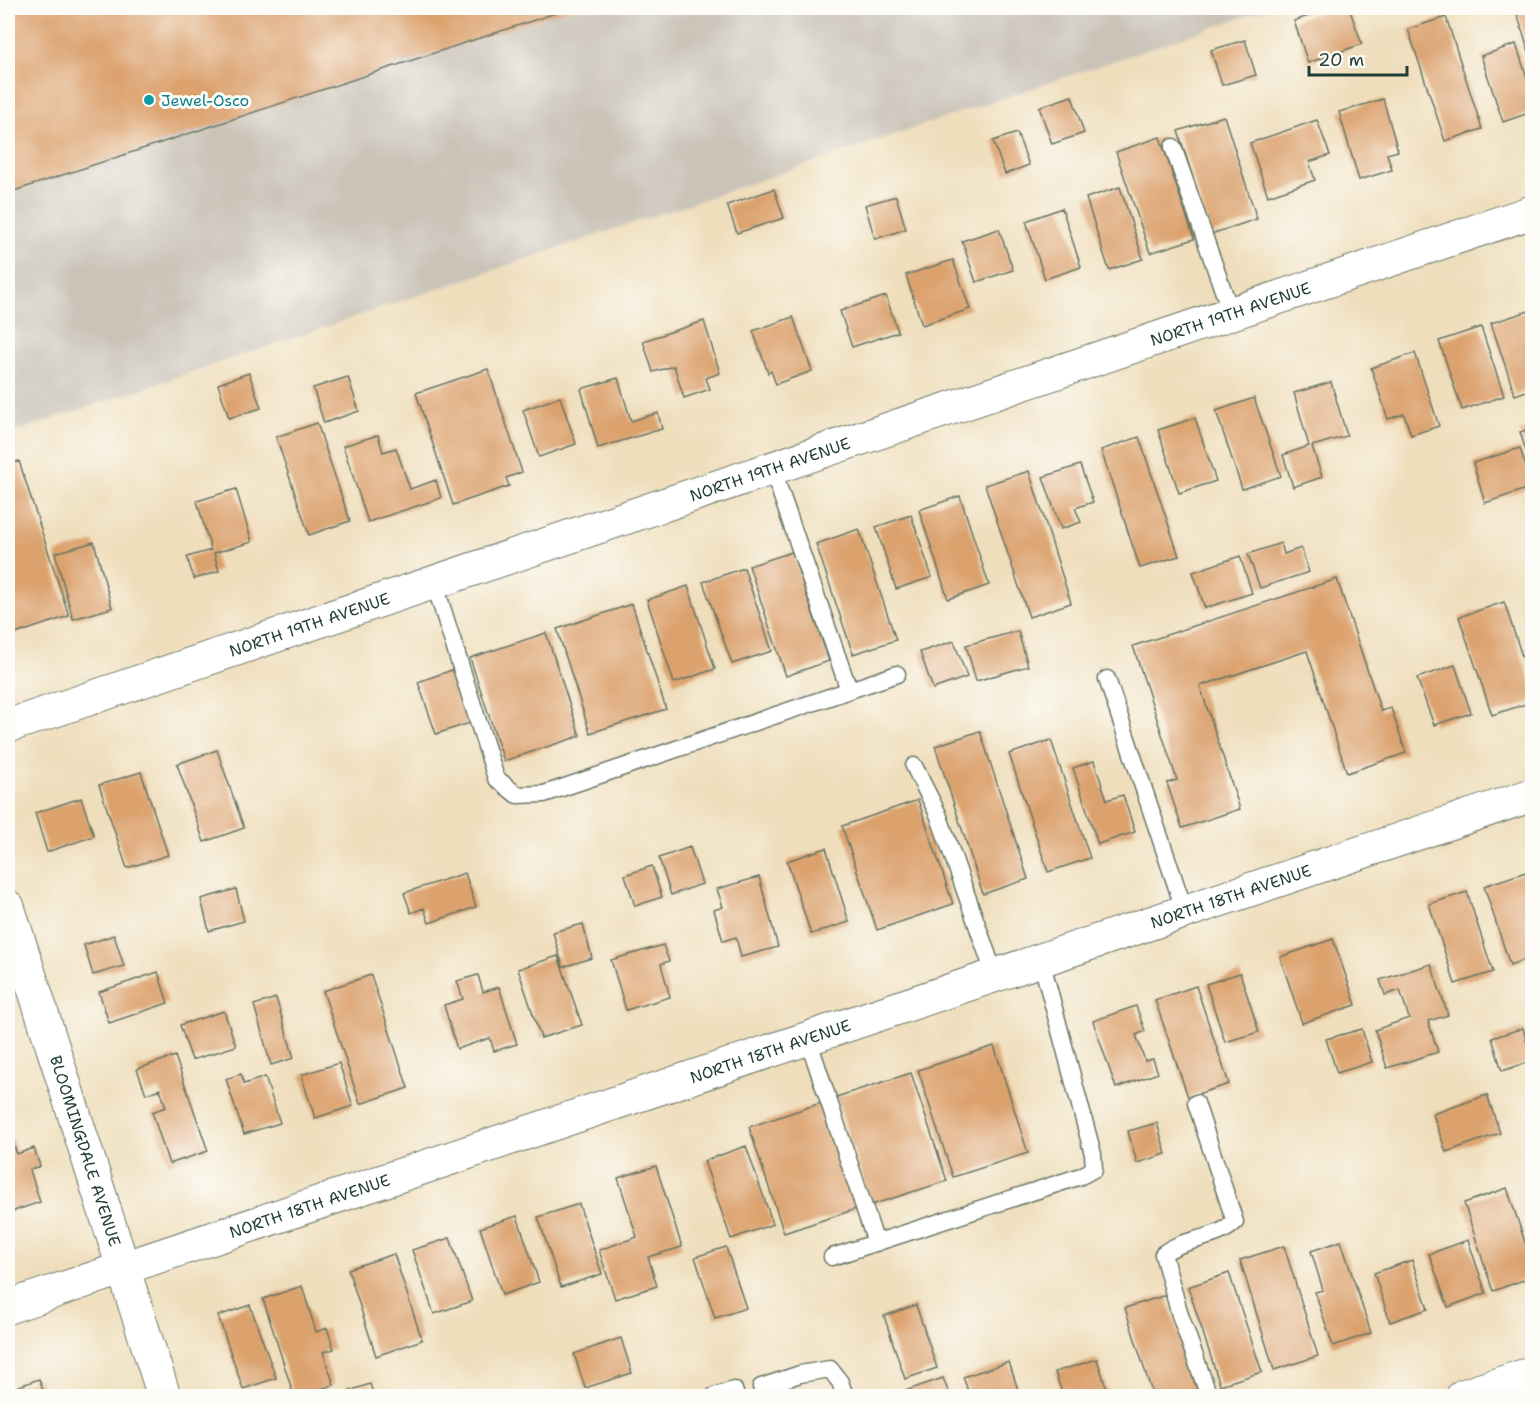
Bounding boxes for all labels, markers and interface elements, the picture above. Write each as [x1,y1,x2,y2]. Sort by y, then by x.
scale bar [1309,39,1406,77]
text: 20 m [1318,48,1364,72]
place label: Jewel-Osco [161,90,249,111]
marker: Jewel-Osco [142,93,156,107]
street label: NORTH 19TH AVENUE [1147,277,1313,351]
street label: NORTH 19TH AVENUE [687,432,853,506]
street label: NORTH 19TH AVENUE [226,588,392,661]
street label: NORTH 18TH AVENUE [1148,859,1314,933]
street label: NORTH 18TH AVENUE [687,1014,853,1088]
street label: BLOOMINGDALE AVENUE [46,1053,126,1249]
street label: NORTH 18TH AVENUE [226,1169,393,1243]

